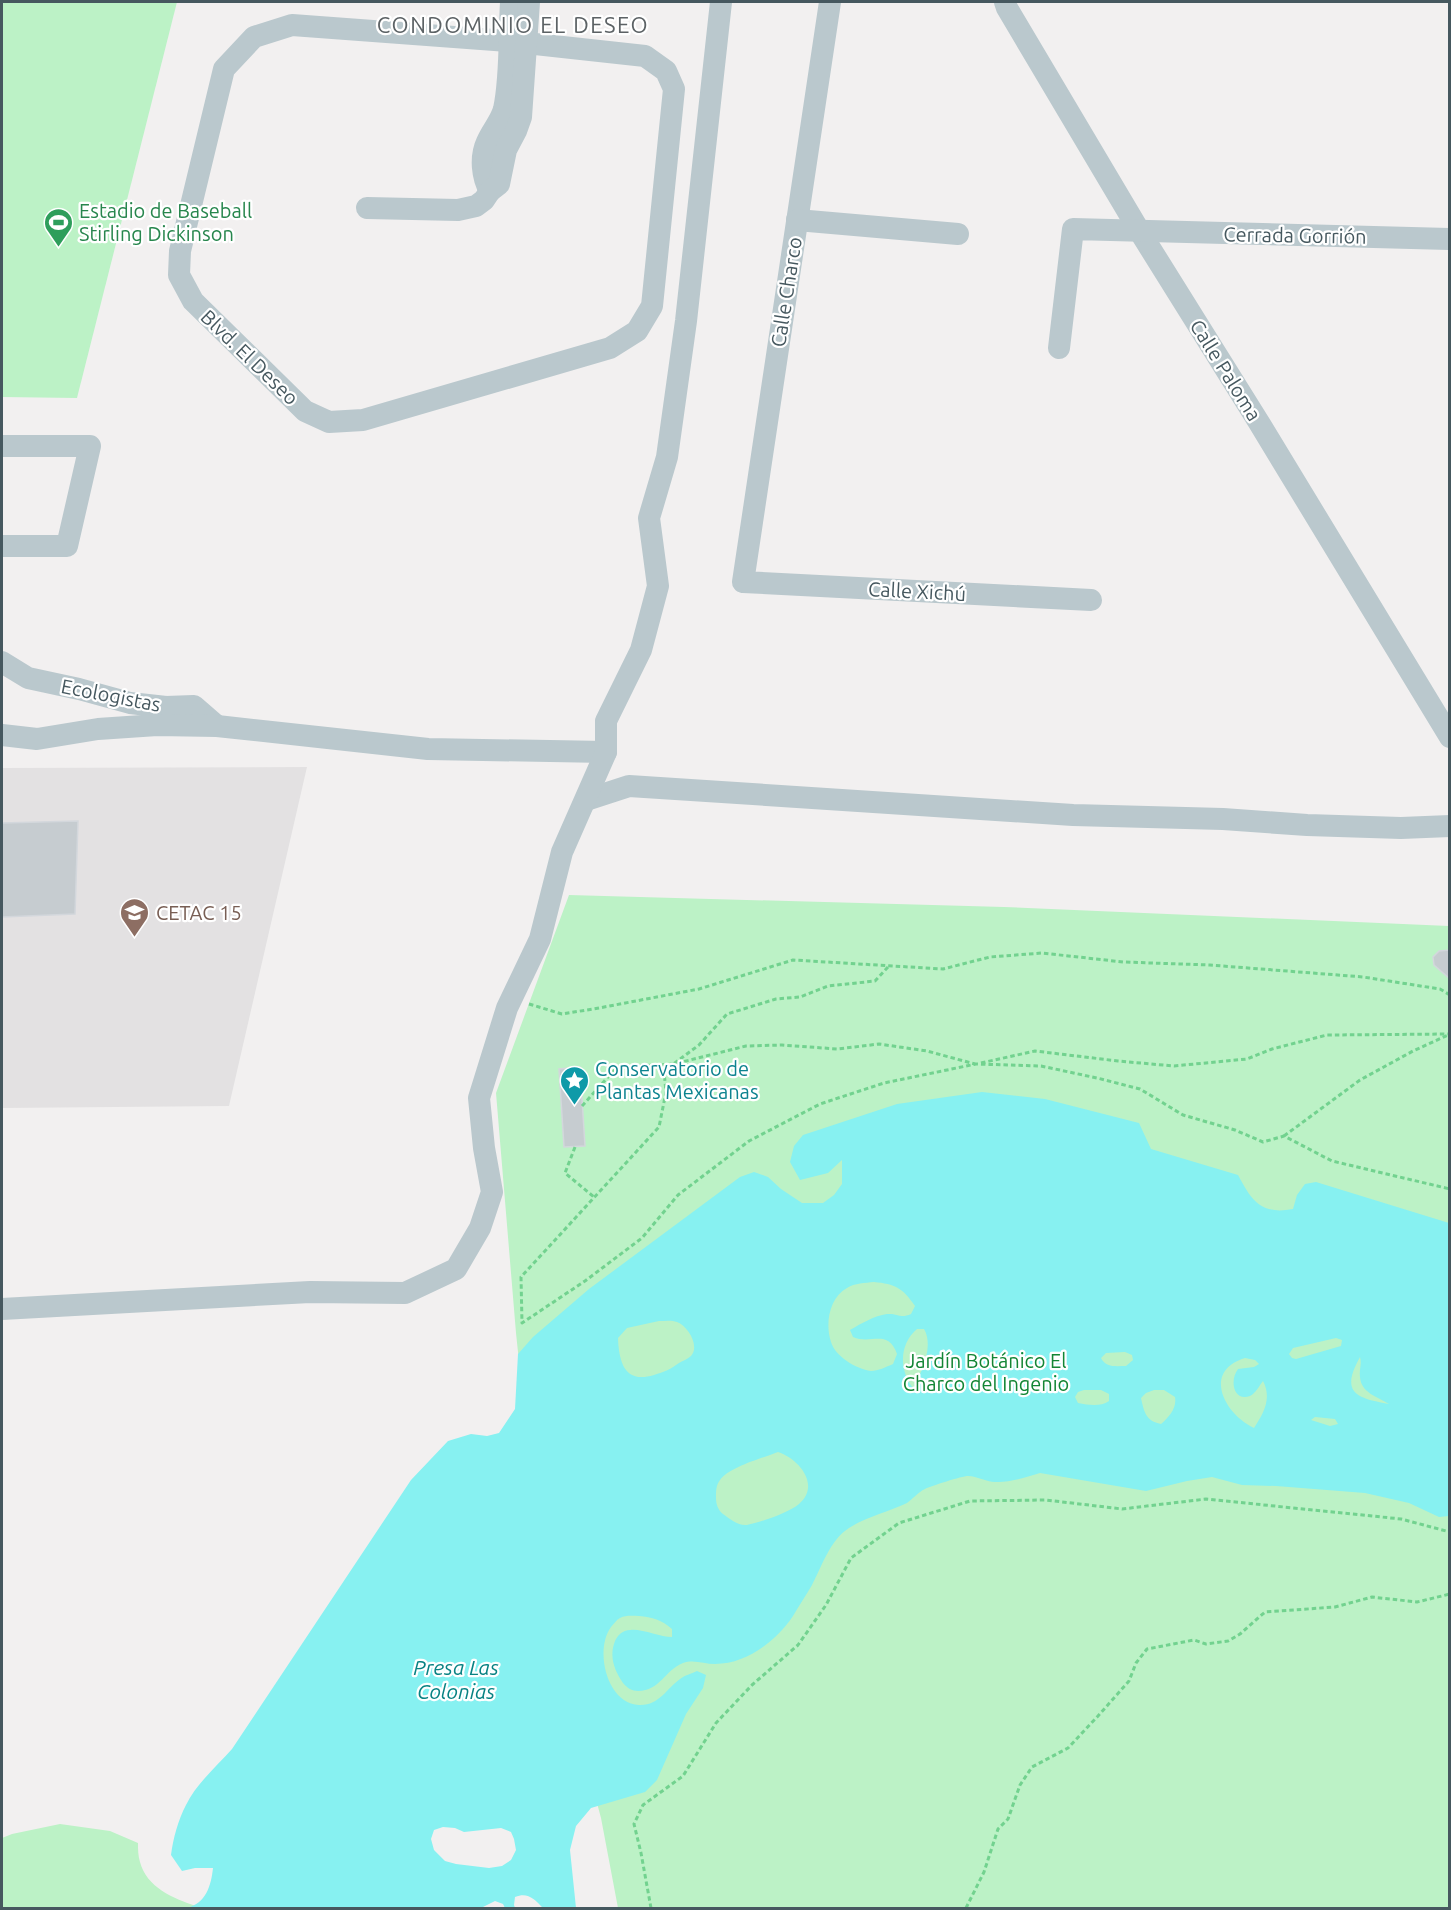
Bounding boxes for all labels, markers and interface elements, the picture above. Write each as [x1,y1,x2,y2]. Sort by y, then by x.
district label: CONDOMINIO EL DESEO [377,12,649,37]
place label: Estadio de Baseball Stirling Dickinson [79,199,252,245]
sports icon: Estadio de Baseball Stirling Dickinson [42,206,74,248]
street label: Cerrada Gorrión [1223,222,1367,248]
street label: Calle Charco [766,235,806,349]
street label: Blvd. El Deseo [197,305,303,409]
street label: Calle Paloma [1186,315,1266,425]
street label: Calle Xichú [867,577,967,605]
street label: Ecologistas [59,674,163,716]
school or university icon: CETAC 15 [119,896,151,938]
place label: CETAC 15 [156,901,242,924]
place label: Conservatorio de Plantas Mexicanas [595,1057,759,1103]
place icon: Conservatorio de Plantas Mexicanas [558,1064,590,1106]
park label: Jardín Botánico El Charco del Ingenio [903,1349,1069,1395]
water label: Presa Las Colonias [413,1655,499,1703]

